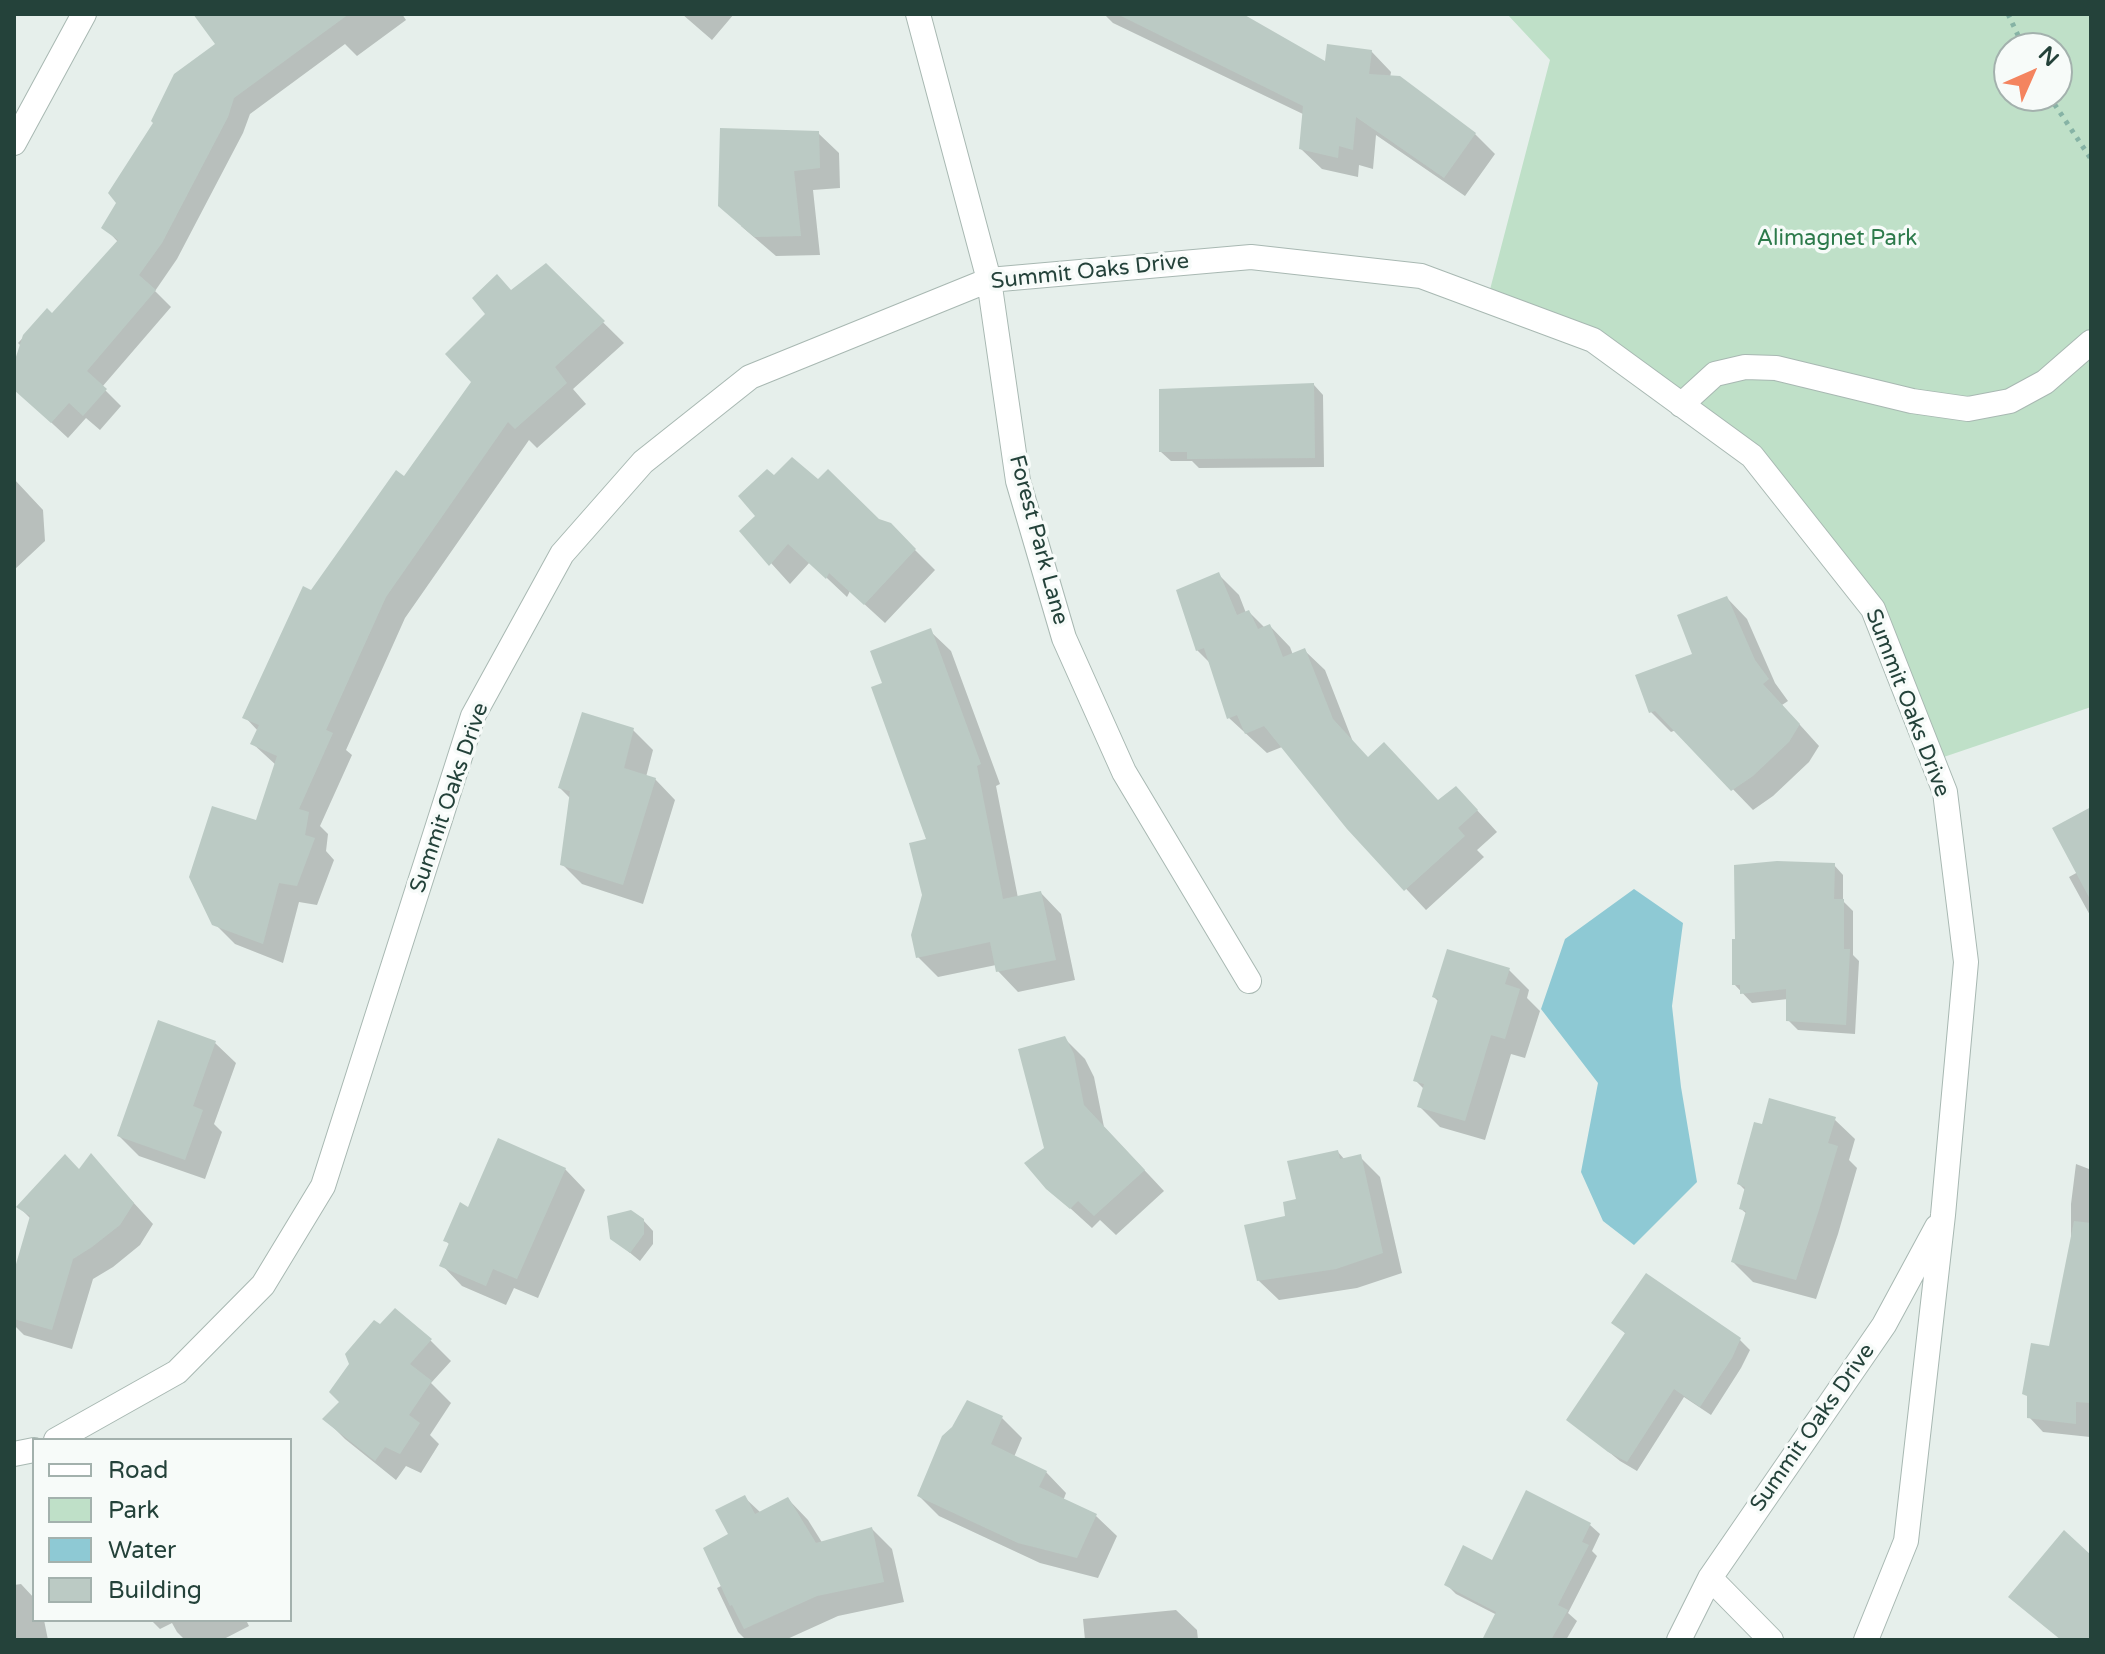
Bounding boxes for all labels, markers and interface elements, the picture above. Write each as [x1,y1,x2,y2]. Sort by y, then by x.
north arrow [1993,32,2073,112]
text: N [2033,41,2064,72]
park label: Alimagnet Park [1757,226,1917,252]
street label: Summit Oaks Drive [990,248,1190,296]
street label: Forest Park Lane [1003,452,1073,628]
street label: Summit Oaks Drive [1859,605,1955,801]
street label: Summit Oaks Drive [405,700,495,896]
street label: Summit Oaks Drive [1745,1339,1881,1517]
legend [32,1438,292,1622]
text: Road [108,1456,168,1485]
text: Park [108,1496,159,1525]
text: Water [108,1536,176,1565]
text: Building [108,1576,202,1605]

